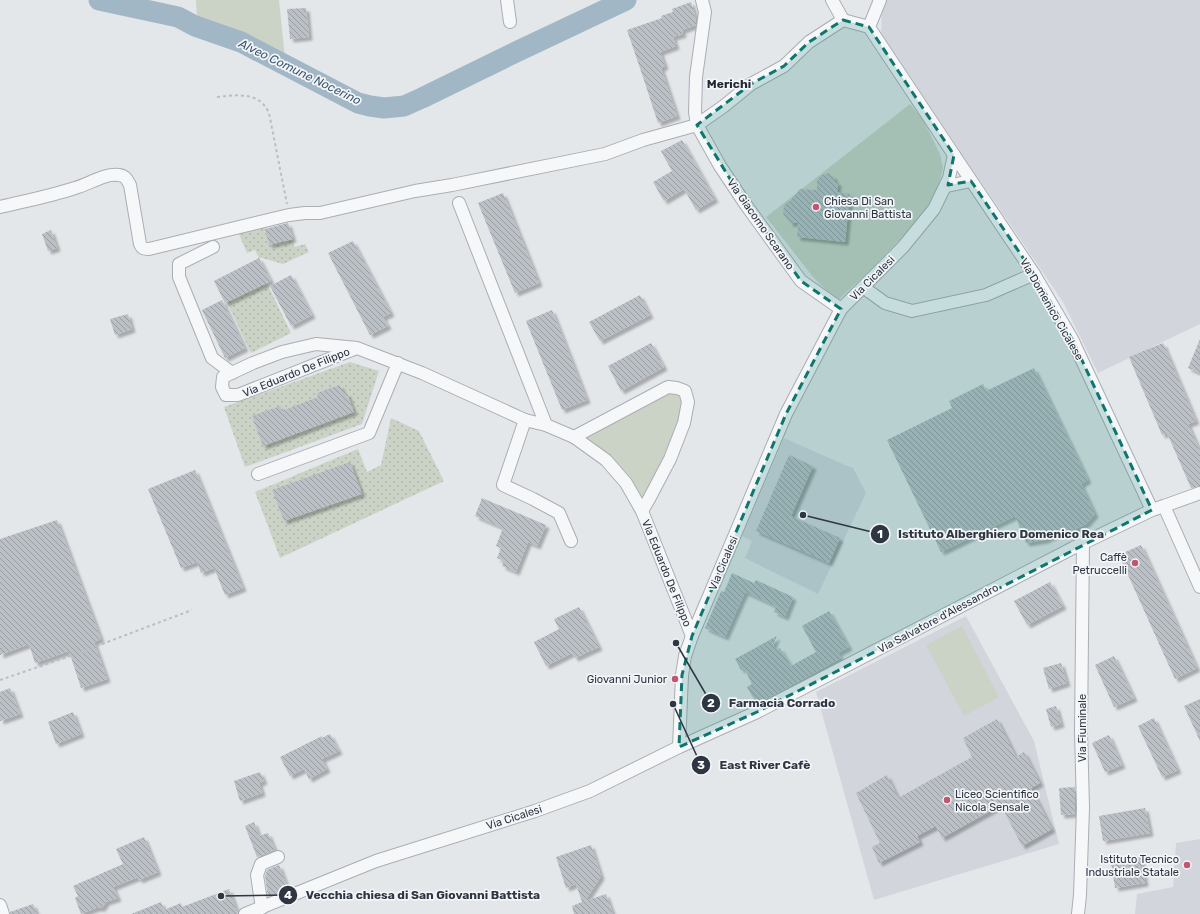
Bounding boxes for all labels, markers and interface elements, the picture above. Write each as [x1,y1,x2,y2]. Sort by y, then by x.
water label: Alveo Comune Nocerino [236,36,363,108]
district label: Merichi [707,77,751,91]
street label: Via Giacomo Scarano [724,176,797,272]
place label: Chiesa Di San Giovanni Battista [824,195,912,221]
marker: Chiesa Di San Giovanni Battista [811,202,821,212]
street label: Via Cicalesi [847,253,897,303]
street label: Via Domenico Cicalese [1017,256,1086,363]
street label: Via Eduardo De Filippo [241,345,352,400]
street label: Via Eduardo De Filippo [639,518,694,629]
callout: Istituto Alberghiero Domenico Rea [870,522,1112,546]
text: 1 [877,527,883,541]
text: Istituto Alberghiero Domenico Rea [898,527,1104,541]
street label: Via Cicalesi [706,534,741,592]
place label: Caffè Petruccelli [1072,551,1127,577]
marker: Caffè Petruccelli [1130,558,1140,568]
street label: Via Salvatore d'Alessandro [876,581,1001,656]
place label: Giovanni Junior [587,673,668,686]
marker: Giovanni Junior [670,674,680,684]
callout: Farmacia Corrado [701,691,843,715]
street label: Via Fiuminale [1076,694,1089,762]
text: 2 [707,696,715,710]
text: Farmacia Corrado [729,696,835,710]
callout: East River Cafè [691,753,818,777]
text: 3 [697,758,705,772]
text: East River Cafè [720,758,810,772]
place label: Liceo Scientifico Nicola Sensale [955,788,1039,814]
marker: Liceo Scientifico Nicola Sensale [942,795,952,805]
street label: Via Cicalesi [485,802,544,833]
place label: Istituto Tecnico Industriale Statale [1085,853,1179,879]
marker: Istituto Tecnico Industriale Statale [1182,860,1192,870]
callout: Vecchia chiesa di San Giovanni Battista [278,883,548,907]
text: 4 [284,888,292,902]
text: Vecchia chiesa di San Giovanni Battista [306,888,540,902]

